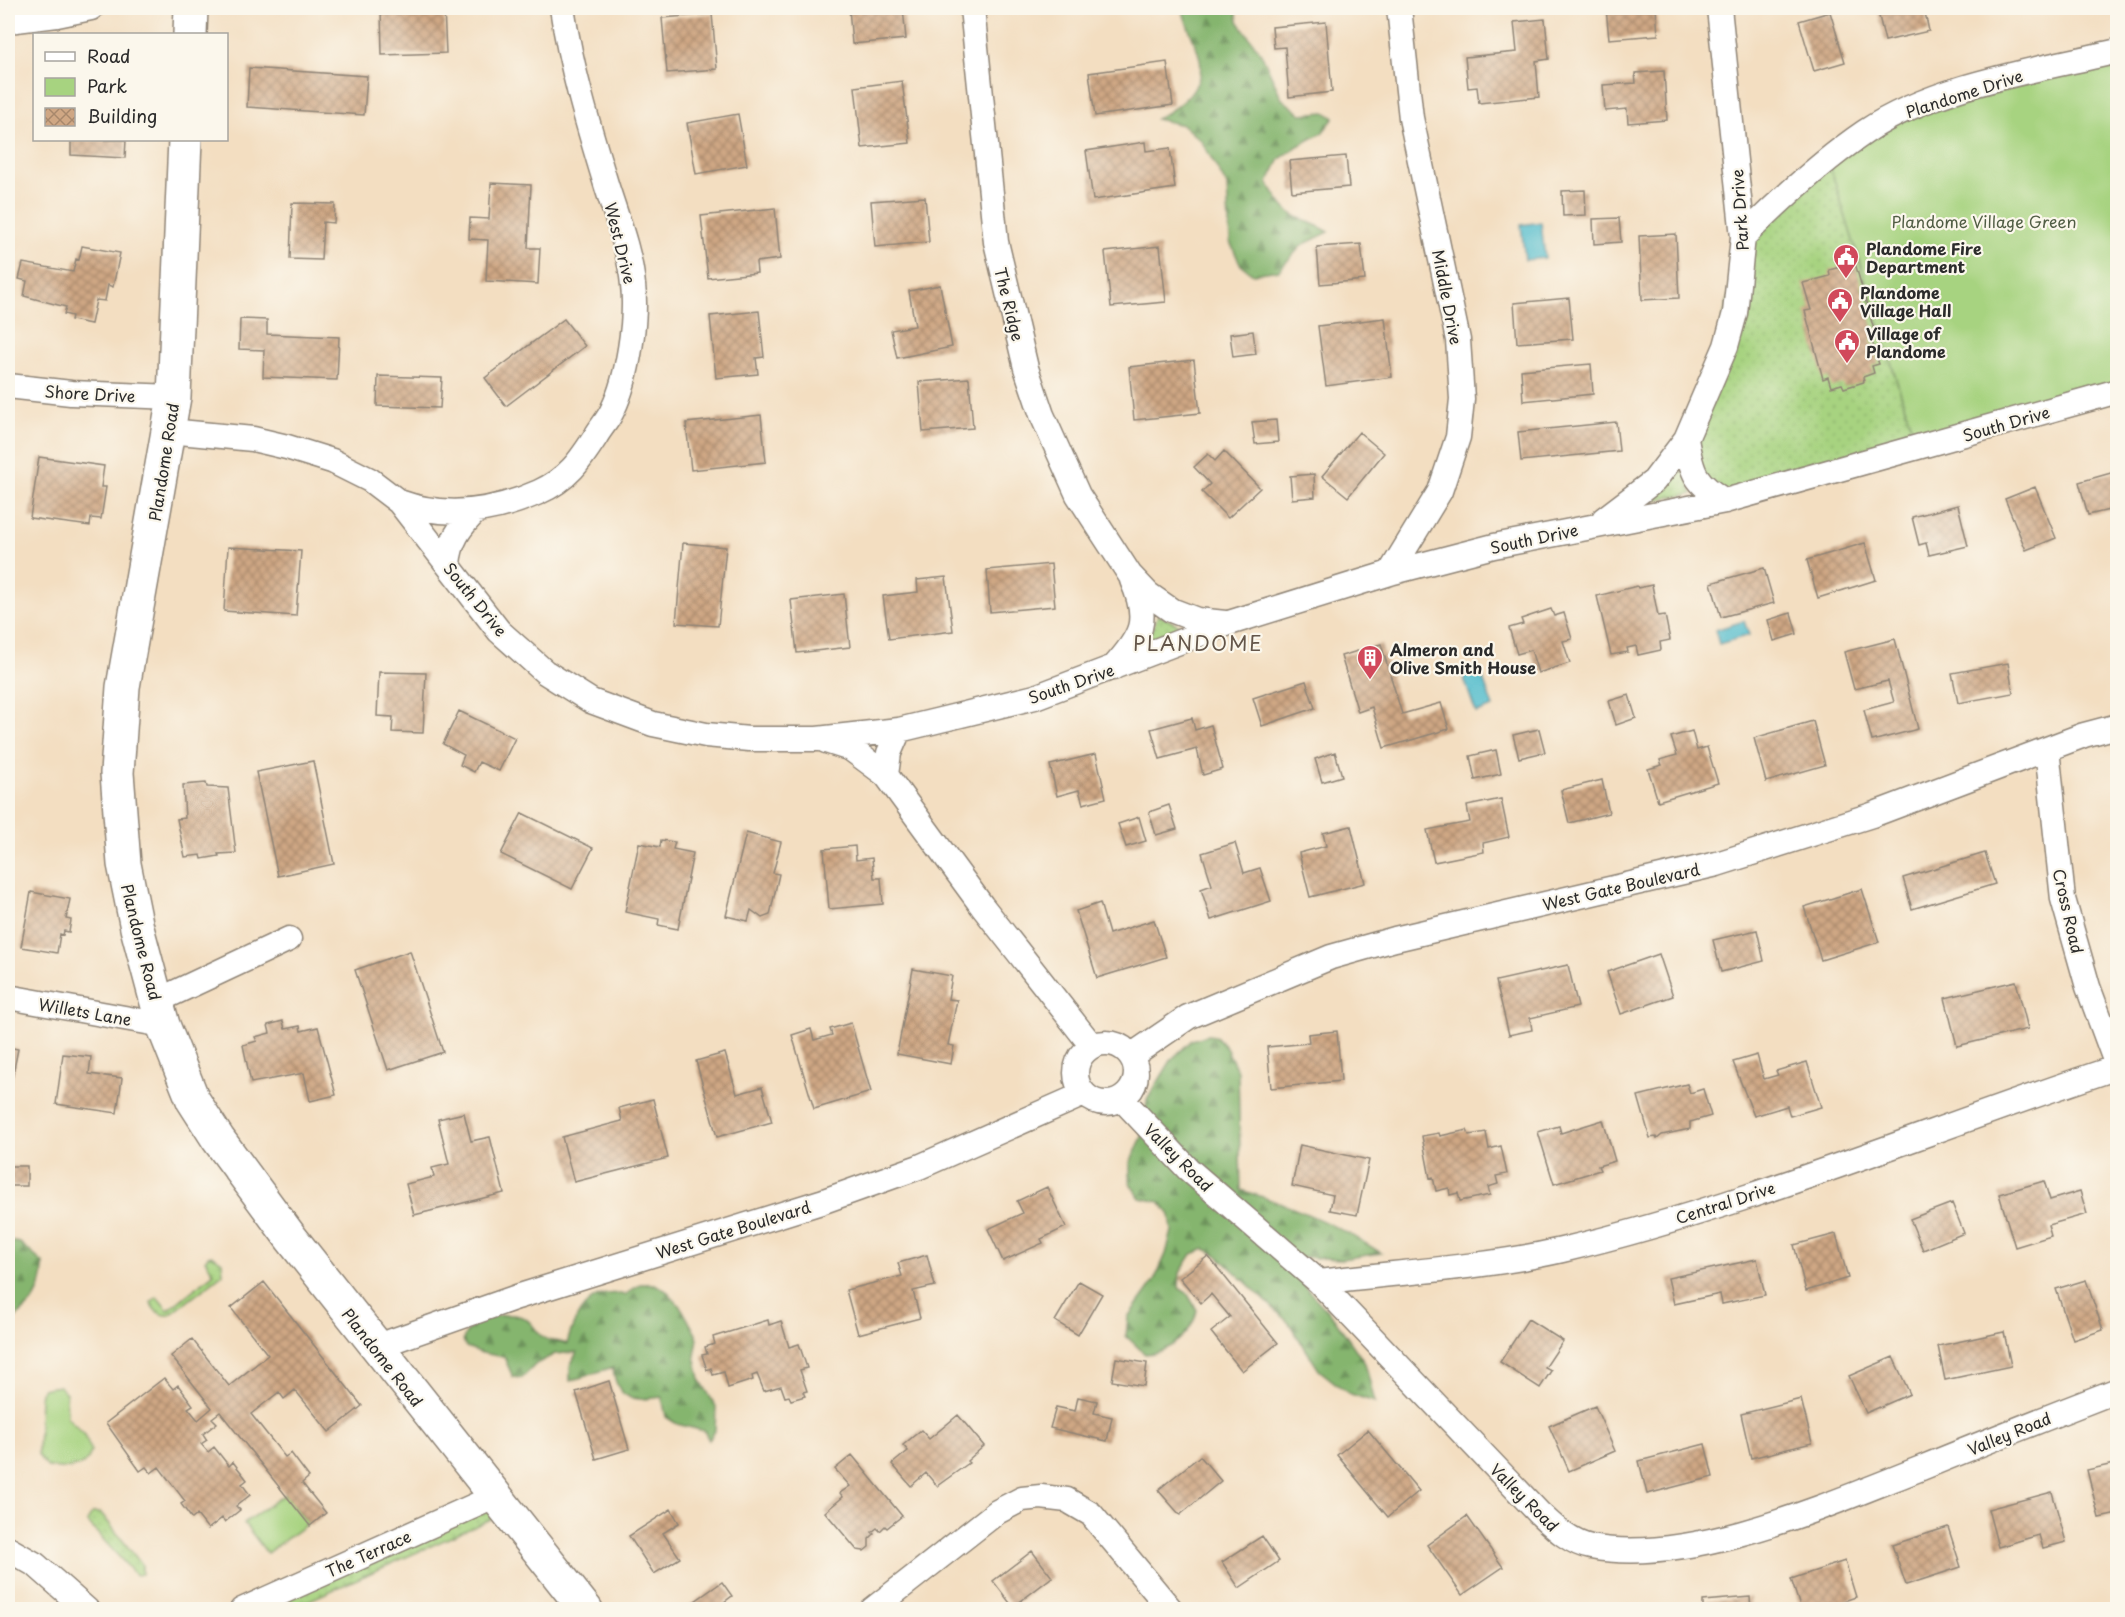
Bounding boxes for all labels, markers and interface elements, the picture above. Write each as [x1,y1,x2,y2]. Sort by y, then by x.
legend [33,33,228,141]
text: Road [87,42,131,69]
street label: Plandome Drive [1902,63,2026,123]
text: Park [87,72,127,99]
text: Building [87,102,157,129]
street label: Park Drive [1724,168,1754,252]
street label: West Drive [599,200,643,286]
park label: Plandome Village Green [1891,209,2077,233]
place label: Plandome Fire Department [1866,236,1982,278]
public building icon: Plandome Fire Department [1831,242,1861,280]
street label: Middle Drive [1427,247,1469,347]
street label: The Ridge [989,265,1031,343]
place label: Plandome Village Hall [1860,280,1951,322]
public building icon: Plandome Village Hall [1825,286,1855,324]
place label: Village of Plandome [1866,321,1946,363]
public building icon: Village of Plandome [1832,327,1862,365]
street label: Shore Drive [44,379,136,407]
street label: South Drive [1960,399,2052,447]
street label: Plandome Road [142,401,184,523]
street label: South Drive [1488,517,1580,559]
street label: South Drive [439,557,513,641]
district label: PLANDOME [1133,628,1263,658]
place label: Almeron and Olive Smith House [1390,637,1536,679]
building icon: Almeron and Olive Smith House [1355,643,1385,681]
street label: South Drive [1025,657,1117,709]
street label: West Gate Boulevard [1540,856,1702,916]
street label: Cross Road [2048,866,2090,956]
street label: Plandome Road [116,881,168,1003]
street label: Willets Lane [37,991,133,1031]
street label: Valley Road [1139,1117,1219,1197]
street label: Central Drive [1672,1175,1778,1229]
street label: West Gate Boulevard [653,1194,814,1264]
street label: Plandome Road [337,1303,429,1411]
street label: Valley Road [1964,1405,2054,1461]
street label: Valley Road [1485,1457,1565,1537]
street label: The Terrace [321,1523,415,1583]

